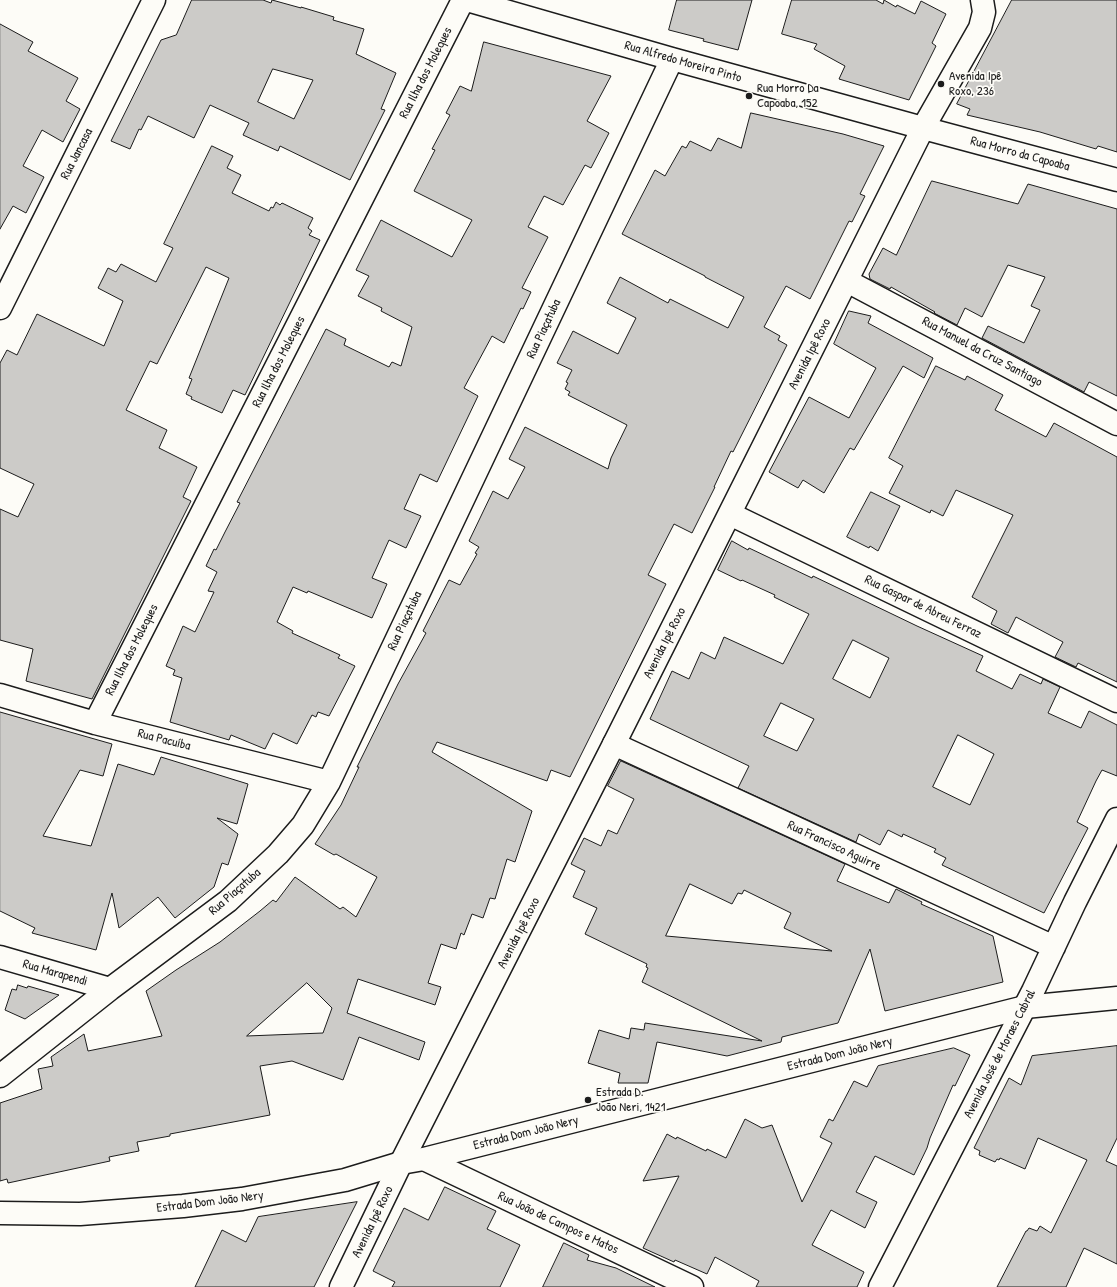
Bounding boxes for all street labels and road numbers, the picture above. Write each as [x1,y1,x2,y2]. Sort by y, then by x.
street label: Rua Ilha dos Moleques [396,25,456,121]
street label: Rua Alfredo Moreira Pinto [623,38,743,86]
street label: Rua Jancasa [58,126,96,182]
street label: Rua Morro da Capoaba [969,133,1071,175]
street label: Rua Piaçatuba [523,297,565,361]
street label: Rua Ilha dos Moleques [249,314,309,410]
street label: Rua Manuel da Cruz Santiago [919,314,1045,390]
street label: Avenida Ipê Roxo [785,316,835,392]
street label: Rua Gaspar de Abreu Ferraz [862,572,984,642]
street label: Rua Piaçatuba [384,589,426,653]
street label: Rua Ilha dos Moleques [102,602,162,698]
street label: Avenida Ipê Roxo [640,605,690,681]
street label: Rua Pacuíba [136,726,192,754]
street label: Rua Francisco Aguirre [785,817,883,875]
street label: Rua Piaçatuba [206,865,264,919]
street label: Avenida Ipê Roxo [494,895,544,971]
street label: Rua Marapendi [21,956,89,990]
street label: Avenida José de Moraes Cabral [961,987,1039,1121]
street label: Estrada Dom João Nery [786,1033,894,1075]
street label: Estrada Dom João Nery [472,1112,580,1154]
street label: Avenida Ipê Roxo [349,1184,397,1260]
street label: Estrada Dom João Nery [156,1188,264,1216]
street label: Rua João de Campos e Matos [495,1188,621,1258]

